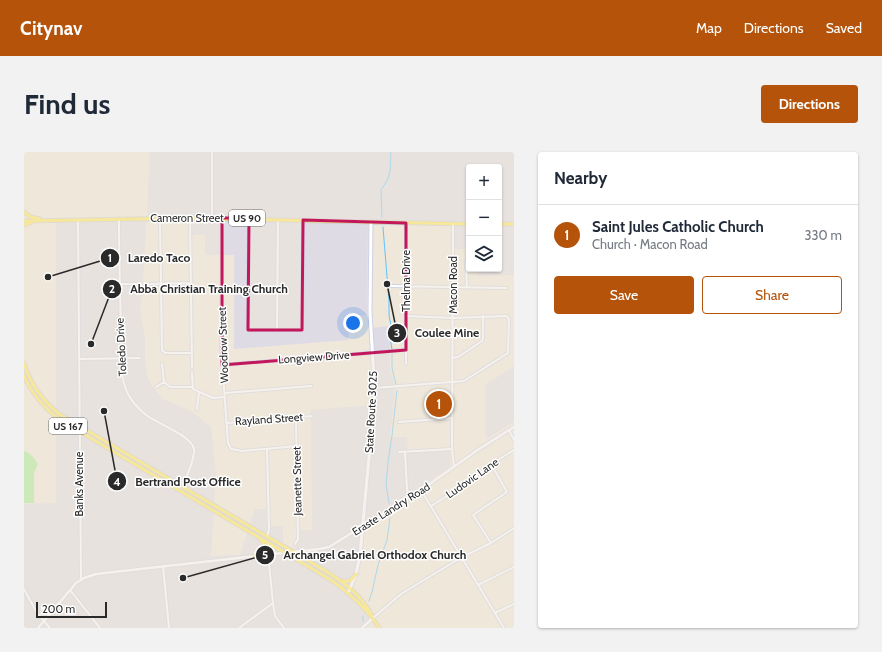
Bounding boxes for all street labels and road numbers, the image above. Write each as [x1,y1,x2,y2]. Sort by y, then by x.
road number: US 90 [229,210,265,226]
street label: Cameron Street [150,211,224,225]
street label: Thelma Drive [399,250,413,312]
street label: Macon Road [446,256,460,314]
street label: Woodrow Street [215,306,231,383]
street label: Toledo Drive [112,317,130,377]
street label: Longview Drive [278,347,351,366]
street label: State Route 3025 [362,371,380,453]
street label: Rayland Street [235,410,304,428]
road number: US 167 [49,418,87,434]
street label: Jeanette Street [289,446,305,517]
street label: Banks Avenue [72,451,86,516]
street label: Ludovic Lane [443,455,501,501]
street label: Eraste Landry Road [349,479,433,539]

